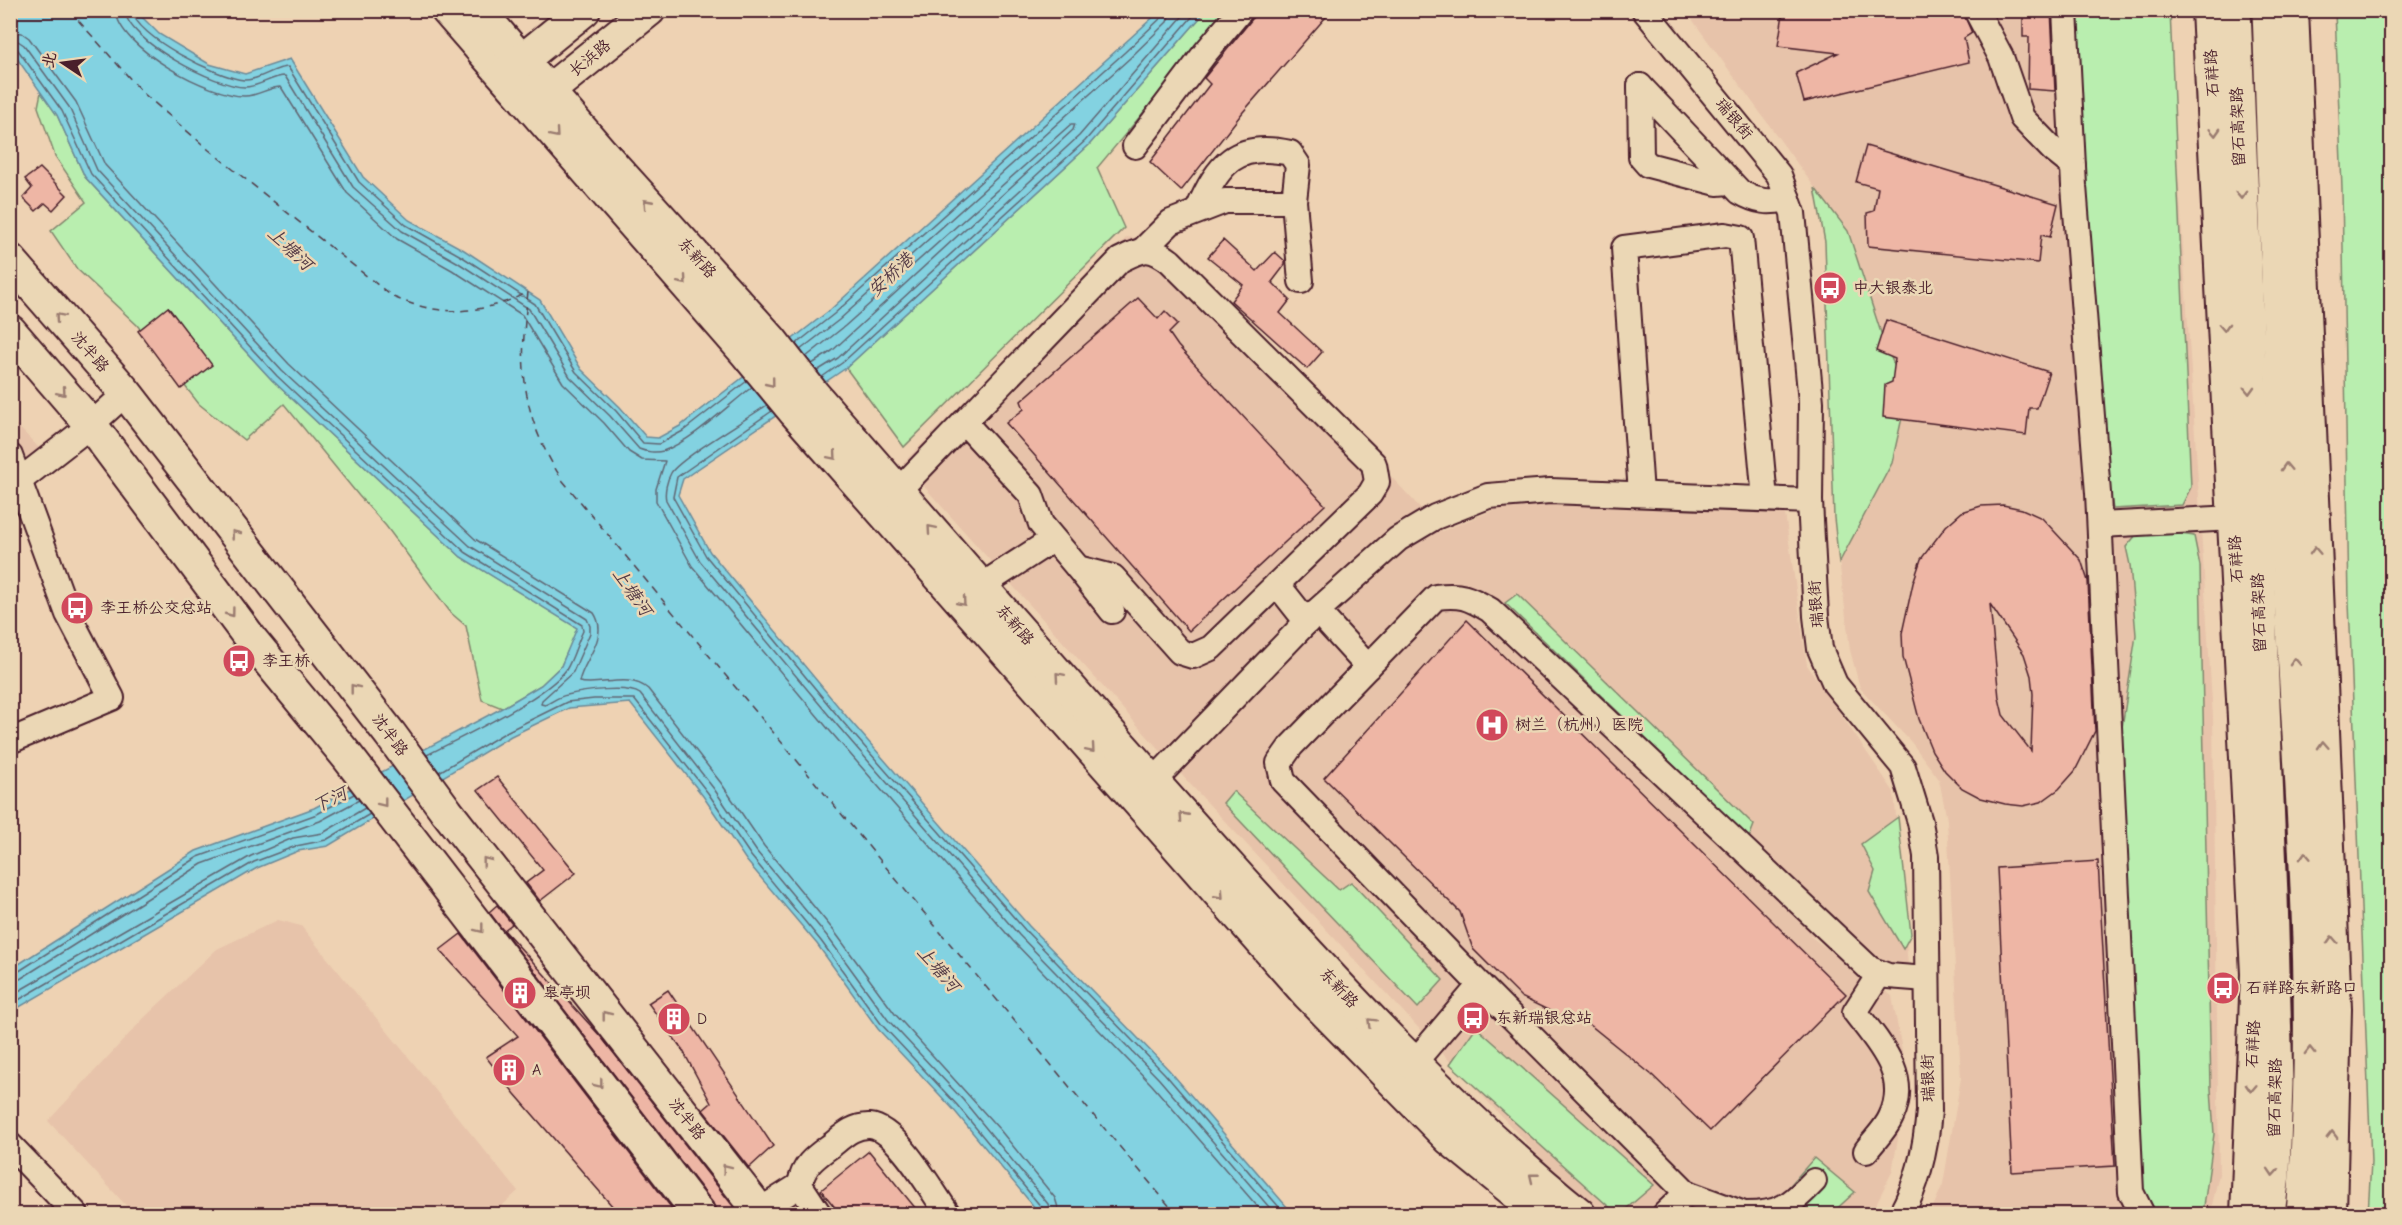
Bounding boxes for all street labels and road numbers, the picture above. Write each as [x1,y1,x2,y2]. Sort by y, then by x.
street label: 长浜路 [566,36,614,80]
street label: 石祥路 [2202,49,2222,97]
street label: 留石高架路 [2228,87,2248,167]
street label: 瑞银街 [1712,95,1756,143]
street label: 东新路 [674,234,720,282]
street label: 沈半路 [67,328,113,376]
street label: 石祥路 [2226,535,2246,583]
street label: 留石高架路 [2249,573,2269,653]
street label: 瑞银街 [1805,579,1827,629]
street label: 东新路 [992,601,1038,649]
street label: 沈半路 [368,710,412,760]
street label: 东新路 [1316,964,1362,1012]
street label: 石祥路 [2243,1020,2263,1068]
street label: 瑞银街 [1919,1054,1937,1102]
street label: 留石高架路 [2265,1058,2285,1138]
street label: 沈半路 [665,1095,709,1143]

